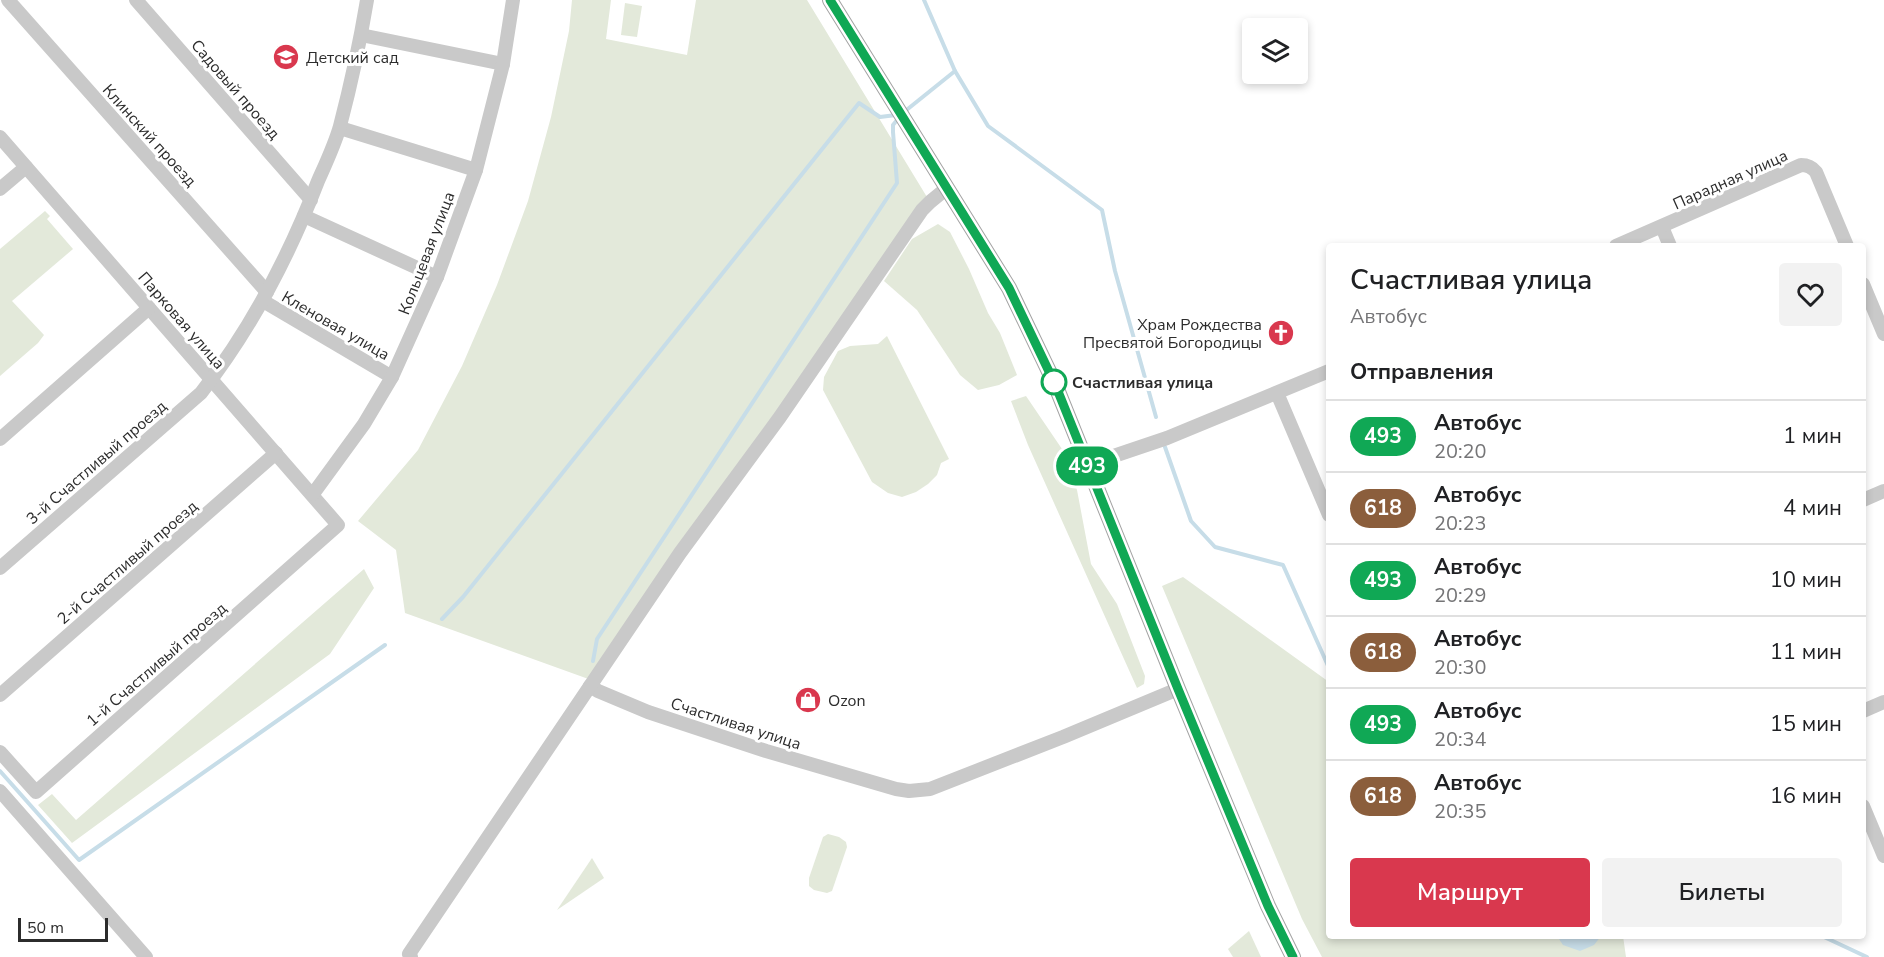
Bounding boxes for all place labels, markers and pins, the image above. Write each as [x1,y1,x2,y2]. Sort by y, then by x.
school or university icon: Детский сад [271,42,301,72]
place label: Детский сад [306,47,399,69]
place label: Храм Рождества Пресвятой Богородицы [1083,314,1262,354]
church icon: Храм Рождества Пресвятой Богородицы [1266,318,1296,348]
marker: Счастливая улица [1041,369,1067,395]
place label: Счастливая улица [1072,372,1213,394]
shop icon: Ozon [793,685,823,715]
place label: Ozon [828,690,866,712]

